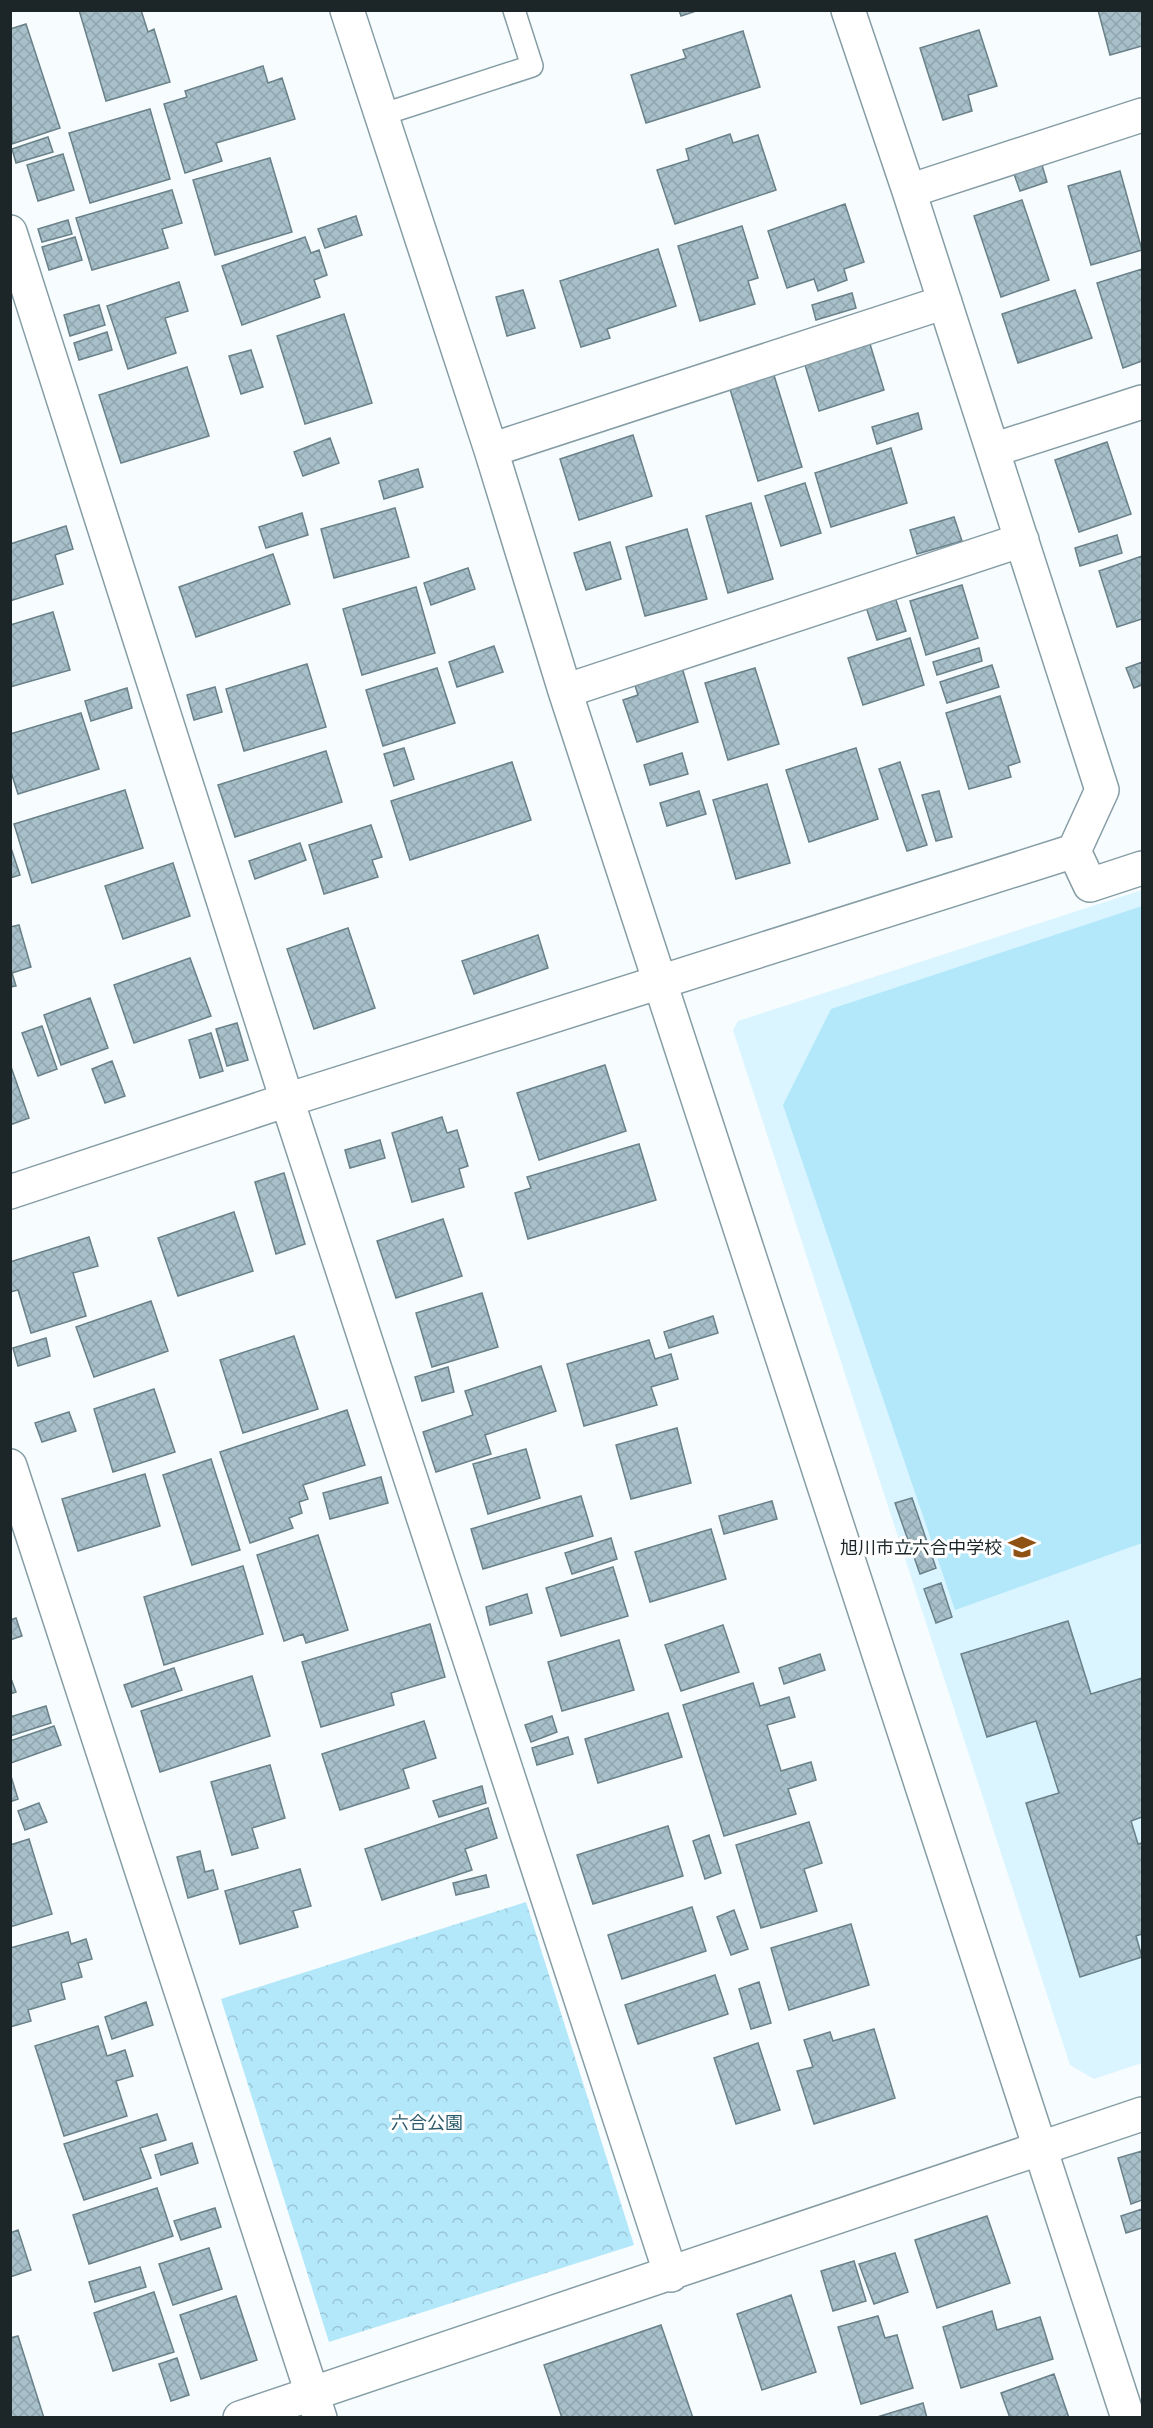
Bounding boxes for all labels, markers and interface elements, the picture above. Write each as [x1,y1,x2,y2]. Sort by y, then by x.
school or university icon: 旭川市立六合中学校 [1007,1532,1037,1562]
place label: 旭川市立六合中学校 [840,1536,1002,1558]
park label: 六合公園 [391,2111,463,2133]

